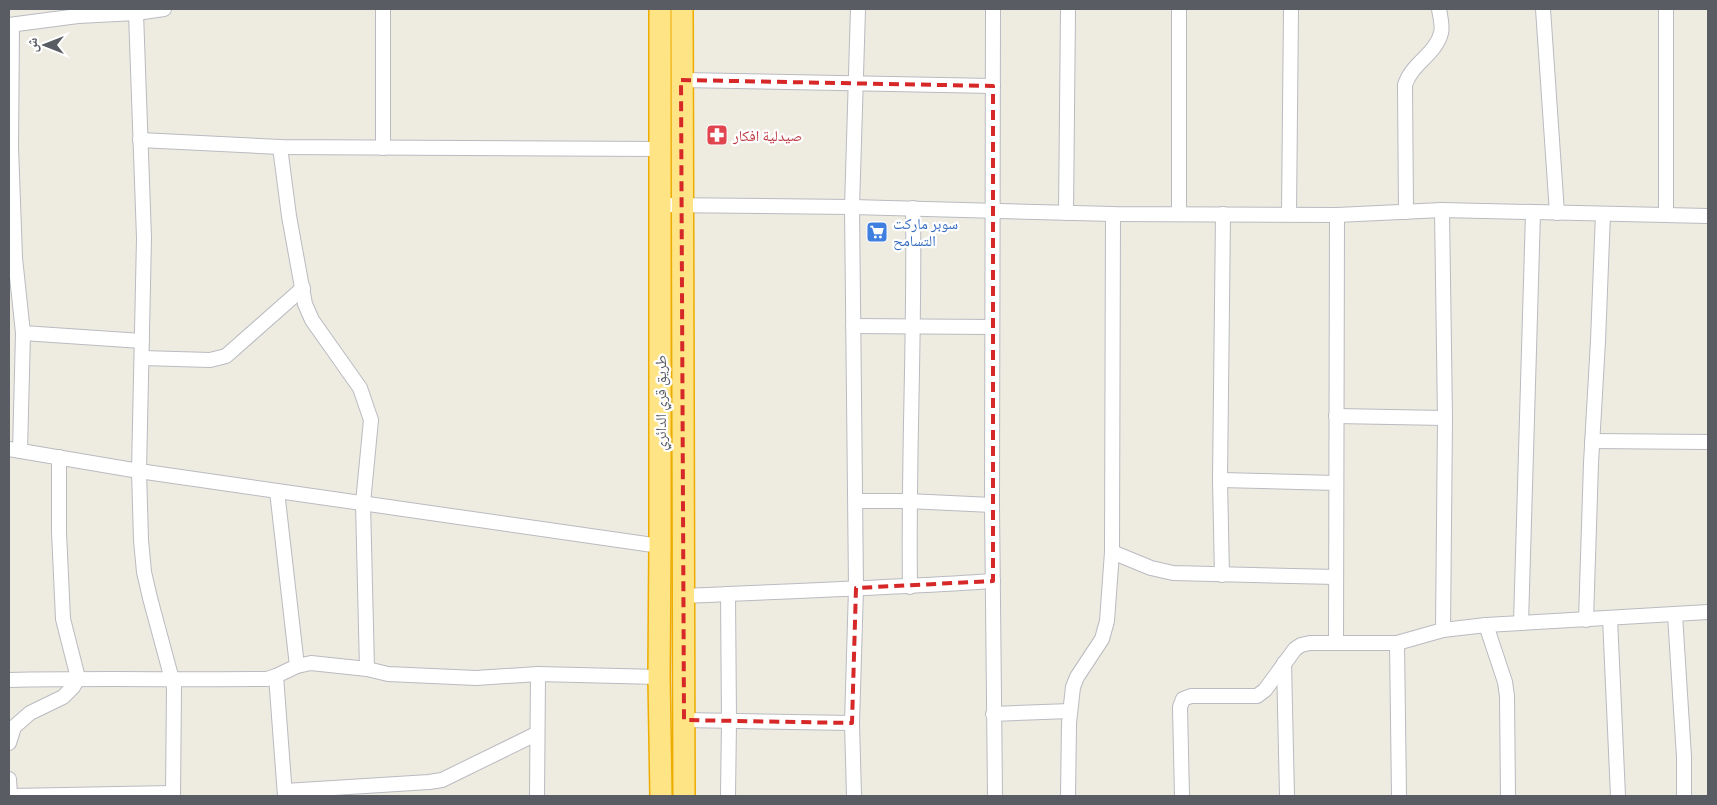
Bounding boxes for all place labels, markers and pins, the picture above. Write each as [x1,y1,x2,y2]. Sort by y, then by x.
pharmacy icon: صيدلية افكار [705,123,729,147]
place label: صيدلية افكار [732,126,802,145]
place label: سوبر ماركت التسامح [893,214,958,251]
supermarket icon: سوبر ماركت التسامح [865,220,889,244]

